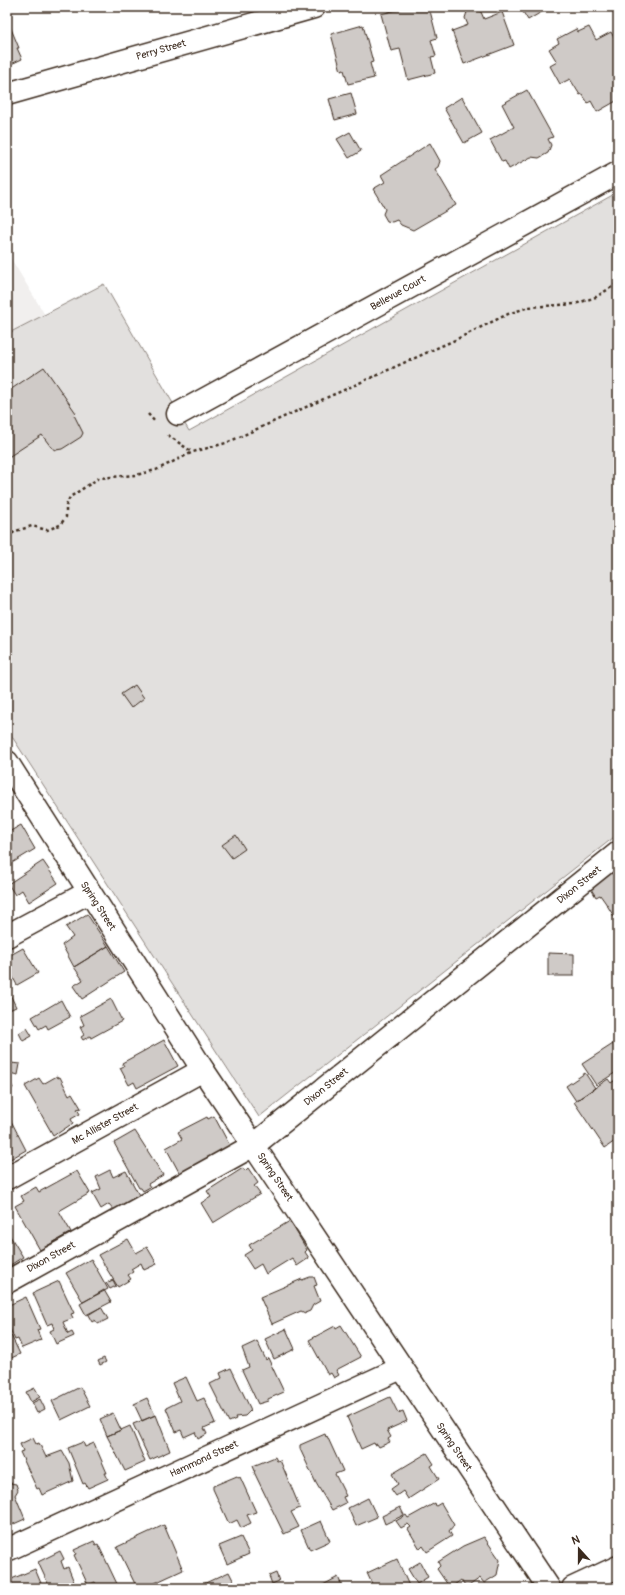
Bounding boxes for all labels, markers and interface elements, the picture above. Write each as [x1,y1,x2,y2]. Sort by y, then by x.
street label: Perry Street [135,37,188,63]
street label: Bellevue Court [368,272,428,313]
street label: Dixon Street [555,863,604,906]
street label: Spring Street [78,879,119,933]
street label: Dixon Street [302,1065,351,1108]
street label: Mc Allister Street [70,1100,141,1147]
street label: Spring Street [254,1151,296,1204]
street label: Dixon Street [25,1238,78,1275]
street label: Spring Street [433,1421,475,1474]
street label: Hammond Street [168,1438,241,1480]
north arrow [559,1529,599,1569]
text: N [570,1533,582,1548]

